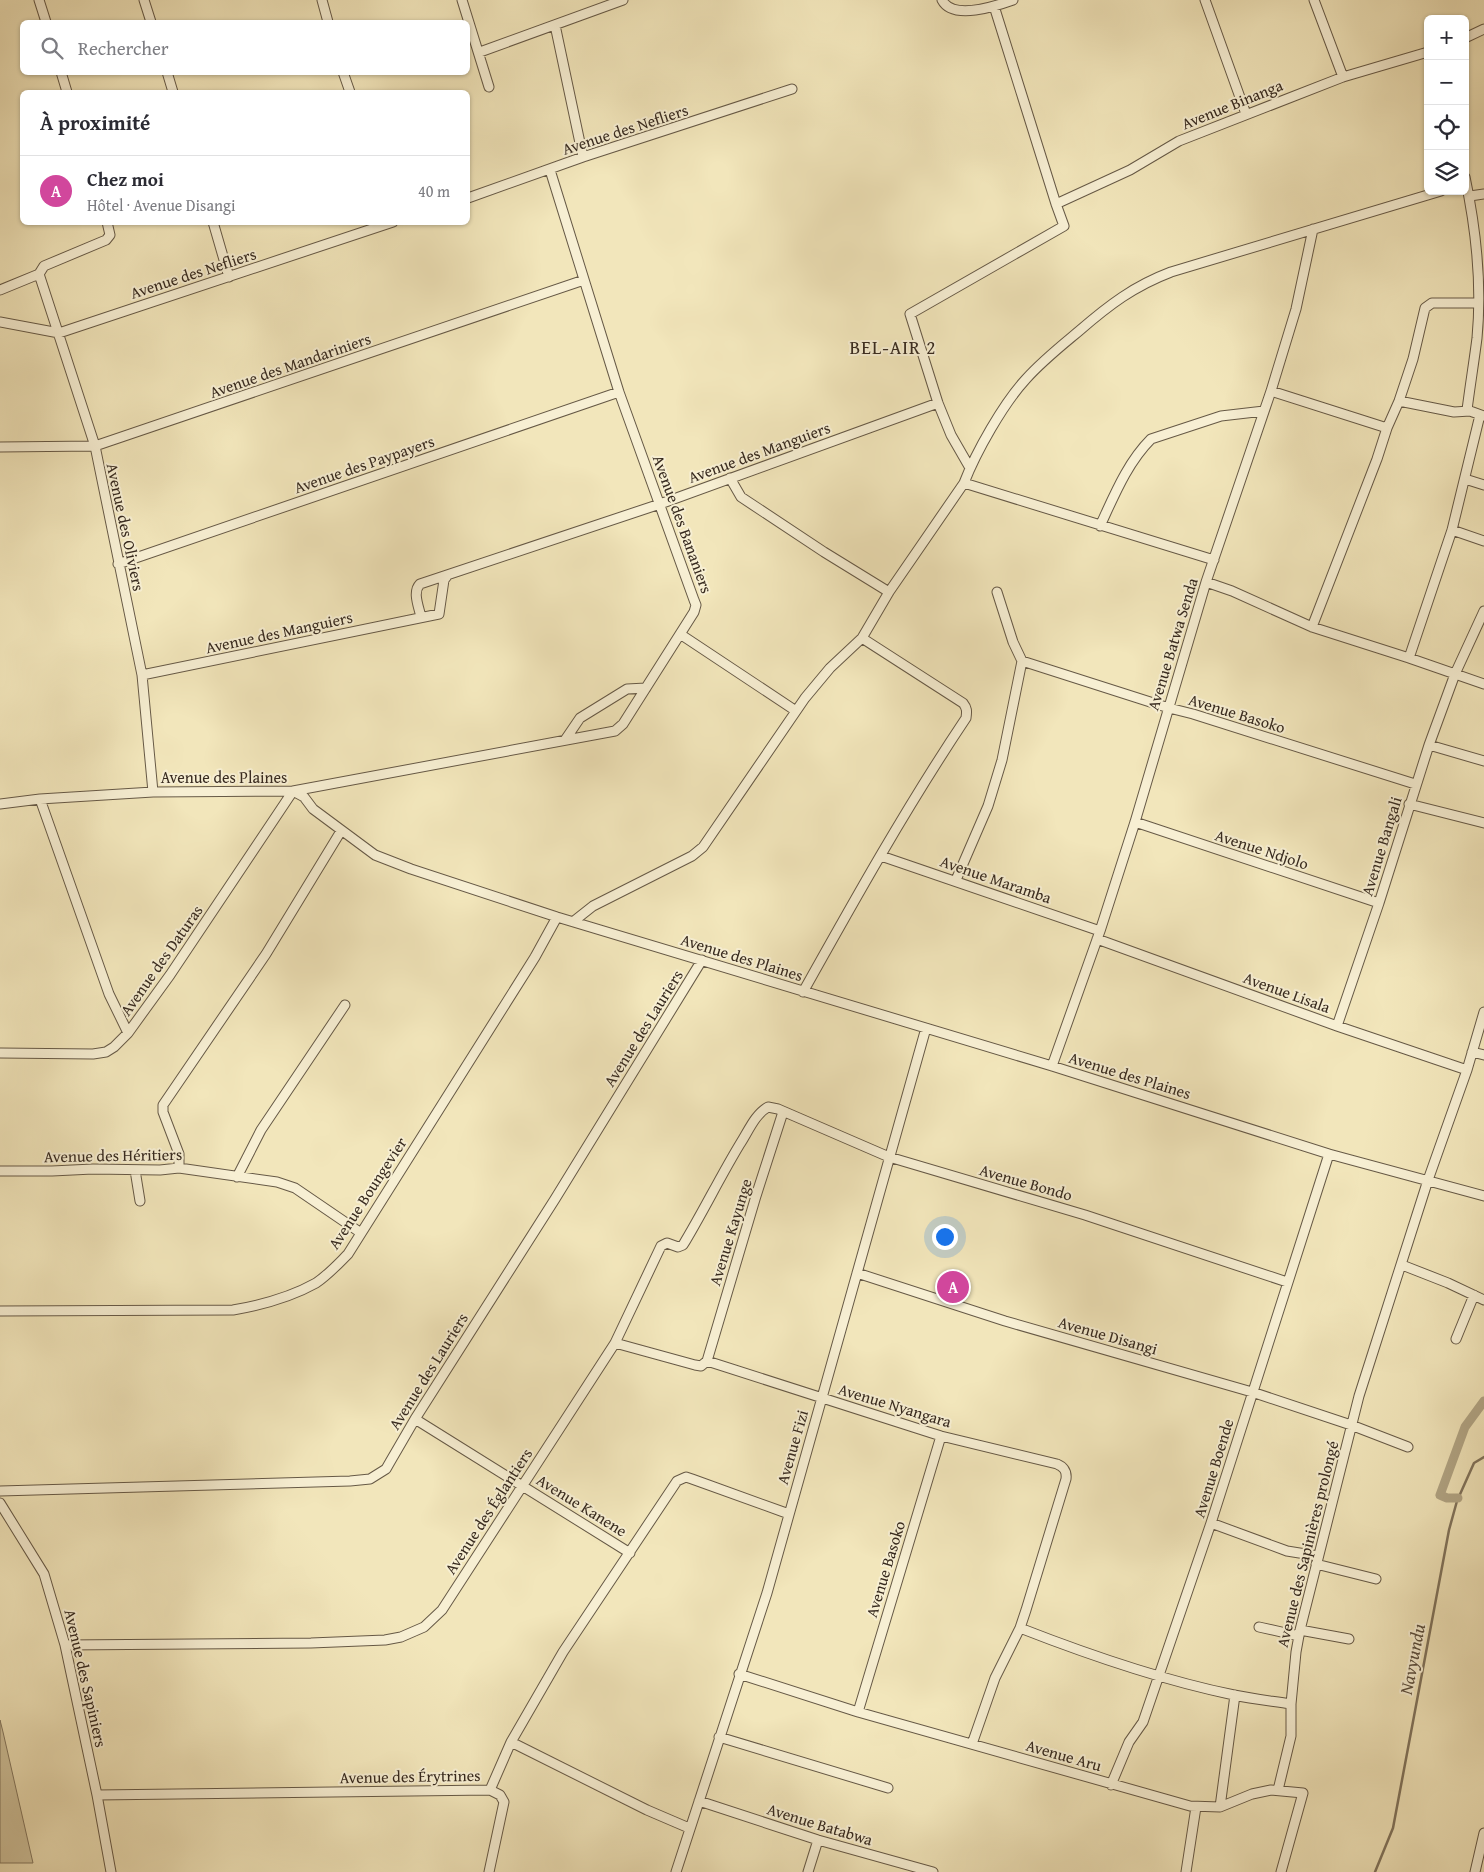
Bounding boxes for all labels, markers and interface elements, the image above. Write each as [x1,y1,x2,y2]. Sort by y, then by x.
map controls [1424,15,1469,195]
button: + [1424,15,1469,60]
search box [20,20,470,75]
icon: search [38,34,66,62]
text: Rechercher [78,34,169,62]
button: − [1424,60,1469,105]
street label: Avenue Binanga [1178,73,1287,135]
street label: Avenue des Nefliers [559,97,691,161]
button: locate [1424,105,1469,150]
text: À proximité [40,107,150,138]
button: layers [1424,150,1469,195]
text: Chez moi [87,165,164,193]
text: A [51,179,61,203]
text: 40 m [418,179,450,203]
text: Hôtel · Avenue Disangi [87,193,235,217]
street label: Avenue des Nefliers [127,241,259,305]
street label: Avenue des Mandariniers [206,326,374,404]
district label: BEL-AIR 2 [850,333,936,361]
street label: Avenue des Manguiers [684,415,834,489]
street label: Avenue des Paypayers [291,429,437,499]
street label: Avenue des Bananiers [647,451,719,597]
street label: Avenue des Oliviers [101,461,151,593]
street label: Avenue Batwa Senda [1140,574,1204,713]
street label: Avenue des Manguiers [203,605,355,659]
street label: Avenue Basoko [1186,687,1288,739]
street label: Avenue des Plaines [161,765,287,789]
street label: Avenue Bangali [1354,793,1408,899]
street label: Avenue Ndjolo [1212,823,1312,875]
street label: Avenue Maramba [937,849,1055,909]
street label: Avenue des Daturas [114,900,208,1020]
street label: Avenue des Plaines [678,927,806,987]
street label: Avenue des Lauriers [597,965,689,1091]
street label: Avenue Lisala [1240,965,1334,1019]
street label: Avenue des Plaines [1066,1045,1194,1105]
street label: Avenue Boungevier [322,1132,413,1254]
street label: Avenue des Héritiers [44,1142,182,1168]
street label: Avenue Bondo [977,1157,1075,1207]
street label: Avenue Kayunge [702,1176,758,1288]
your location [932,1224,958,1250]
pin: A [937,1268,969,1306]
street label: Avenue des Lauriers [382,1308,474,1434]
street label: Avenue Disangi [1056,1309,1161,1361]
street label: Avenue Nyangara [836,1376,955,1434]
street label: Avenue Fizi [770,1406,814,1487]
street label: Avenue Boende [1187,1415,1239,1521]
street label: Avenue des Sapinières prolongé [1270,1438,1344,1650]
street label: Avenue des Églantiers [438,1443,538,1579]
street label: Avenue Kanene [532,1468,632,1542]
street label: Avenue Basoko [859,1518,911,1620]
street label: Avenue des Sapiniers [58,1607,114,1749]
water label: Navyundu [1392,1621,1432,1698]
street label: Avenue Aru [1023,1733,1105,1777]
street label: Avenue des Érytrines [339,1763,481,1789]
street label: Avenue Batabwa [764,1797,876,1852]

